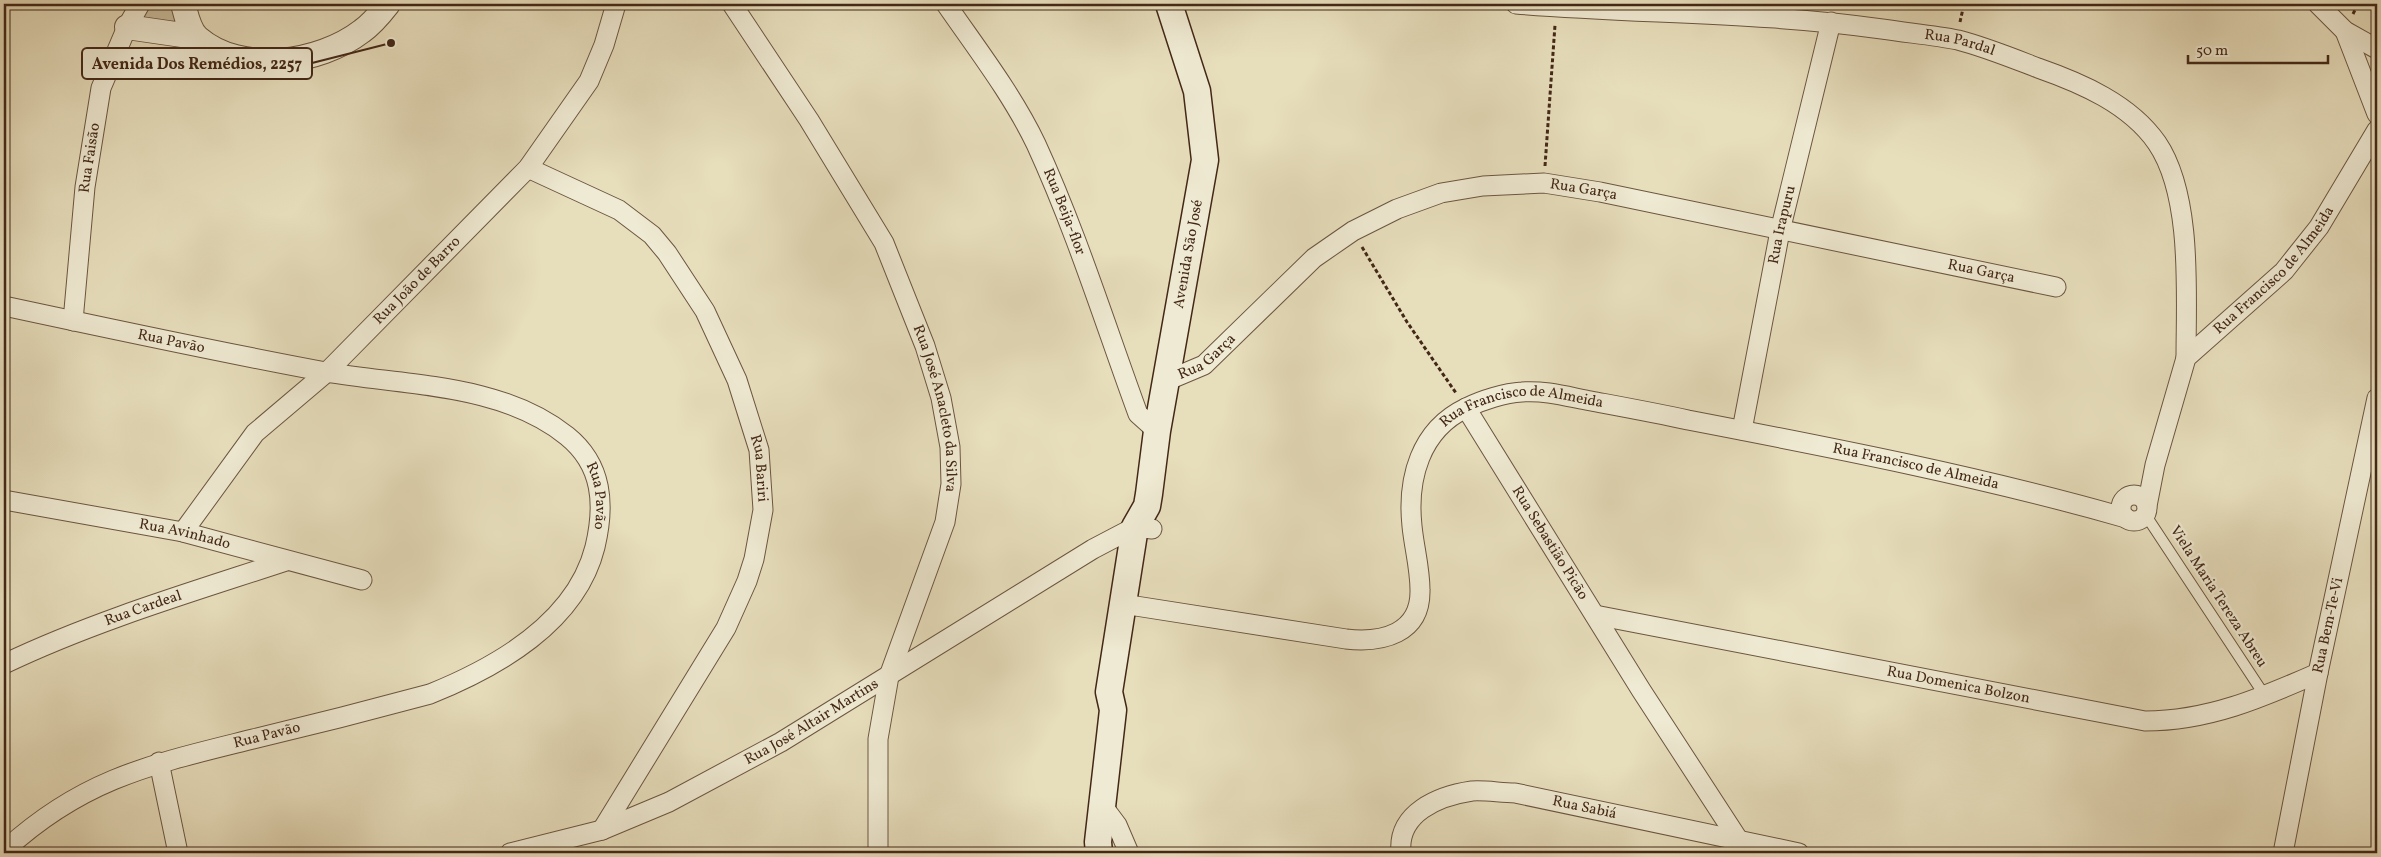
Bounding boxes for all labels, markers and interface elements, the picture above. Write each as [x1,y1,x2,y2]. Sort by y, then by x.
street label: Rua Pardal [1923,24,1998,61]
scale bar [2188,32,2328,64]
text: 50 m [2196,41,2228,62]
callout: Avenida Dos Remédios, 2257 [82,48,312,79]
text: Avenida Dos Remédios, 2257 [92,54,302,76]
street label: Rua Faisão [74,121,106,194]
street label: Rua Beija-flor [1038,165,1091,258]
street label: Rua Garça [1548,174,1619,206]
street label: Rua Irapuru [1763,183,1801,266]
street label: Avenida São José [1168,198,1208,310]
street label: Rua Francisco de Almeida [2209,202,2340,339]
street label: Rua João de Barro [369,232,465,330]
street label: Rua Garça [1946,254,2017,289]
street label: Rua José Anacleto da Silva [907,322,962,494]
street label: Rua Pavão [136,324,207,359]
street label: Rua Garça [1175,329,1241,385]
street label: Rua Francisco de Almeida [1435,381,1605,432]
street label: Rua Bariri [744,432,773,503]
street label: Rua Francisco de Almeida [1831,438,2001,495]
street label: Rua Pavão [580,459,611,531]
street label: Rua Sebastião Picão [1507,482,1593,604]
street label: Rua Avinhado [137,514,233,555]
street label: Viela Maria Tereza Abreu [2164,522,2272,672]
street label: Rua Bem-Te-Vi [2308,576,2349,675]
street label: Rua Cardeal [102,585,185,632]
street label: Rua Domenica Bolzon [1885,661,2032,709]
street label: Rua José Altair Martins [741,674,883,770]
street label: Rua Pavão [231,718,303,754]
street label: Rua Sabiá [1551,791,1619,825]

